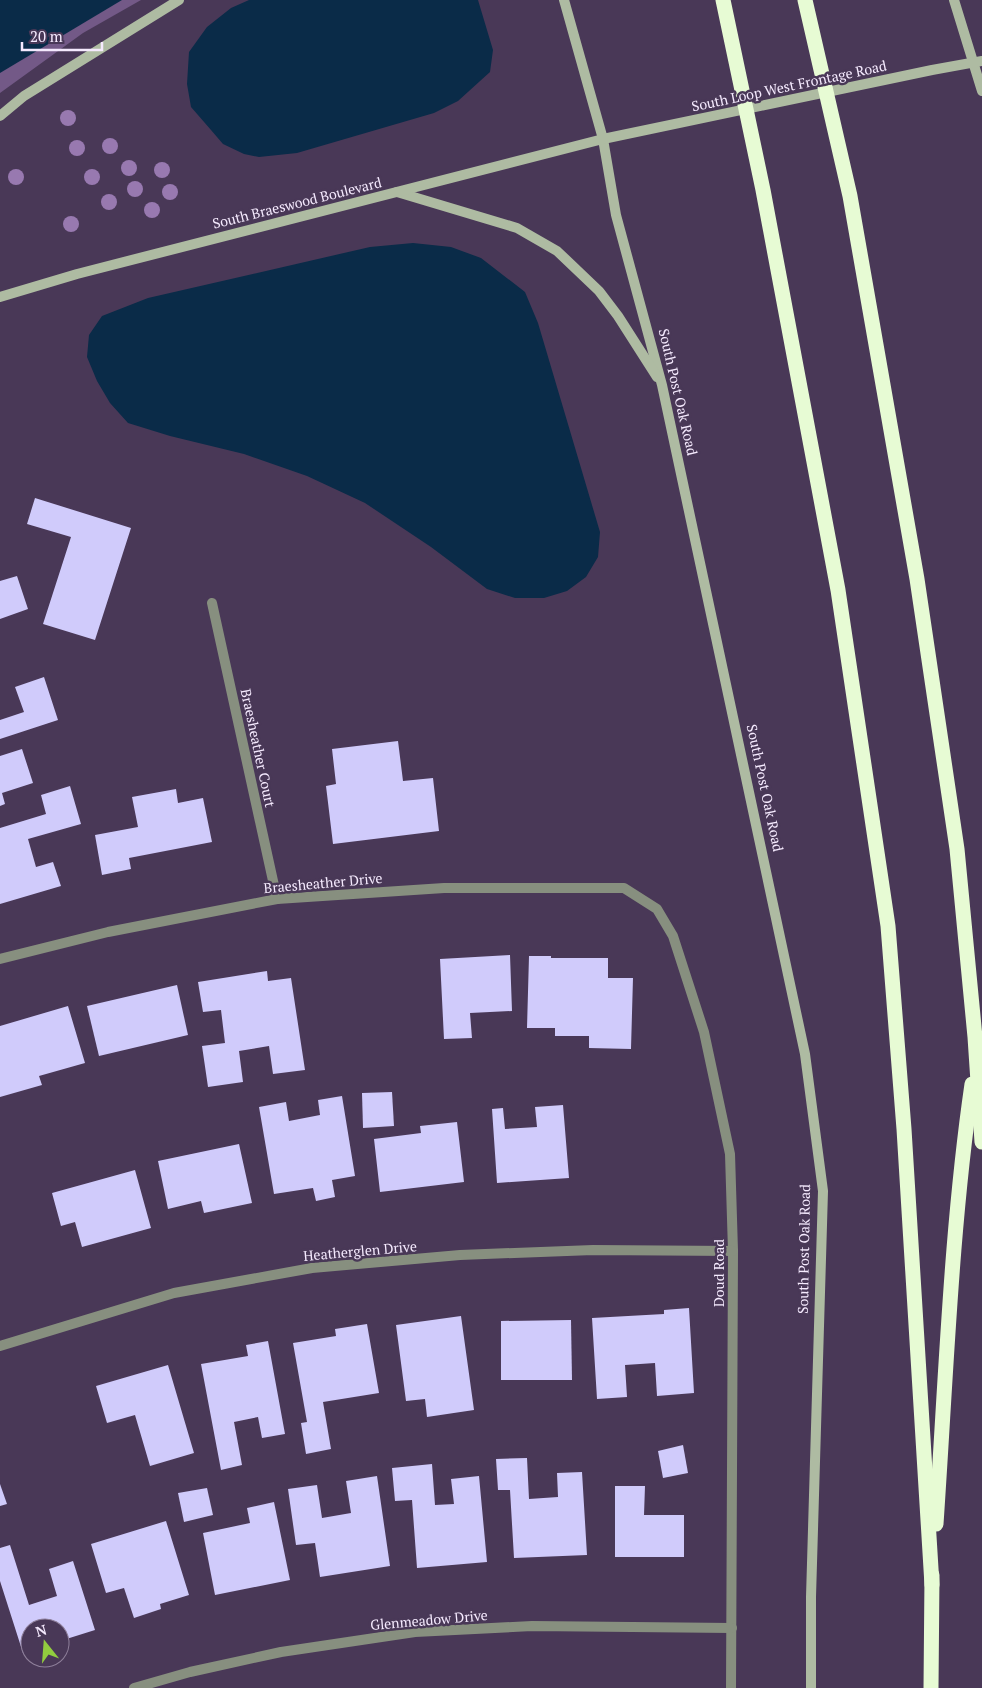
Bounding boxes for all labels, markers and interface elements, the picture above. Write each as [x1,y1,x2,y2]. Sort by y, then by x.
scale bar [22,20,102,52]
text: 20 m [30,26,63,46]
street label: South Loop West Frontage Road [690,56,888,115]
street label: South Braeswood Boulevard [210,172,384,233]
street label: South Post Oak Road [655,327,702,457]
street label: Braesheather Court [237,687,281,810]
street label: South Post Oak Road [743,722,788,854]
street label: Braesheather Drive [263,868,383,897]
street label: South Post Oak Road [793,1184,814,1314]
street label: Heatherglen Drive [302,1236,418,1265]
street label: Doud Road [709,1239,728,1307]
street label: Glenmeadow Drive [369,1605,488,1634]
north arrow [20,1618,70,1668]
text: N [33,1619,49,1641]

